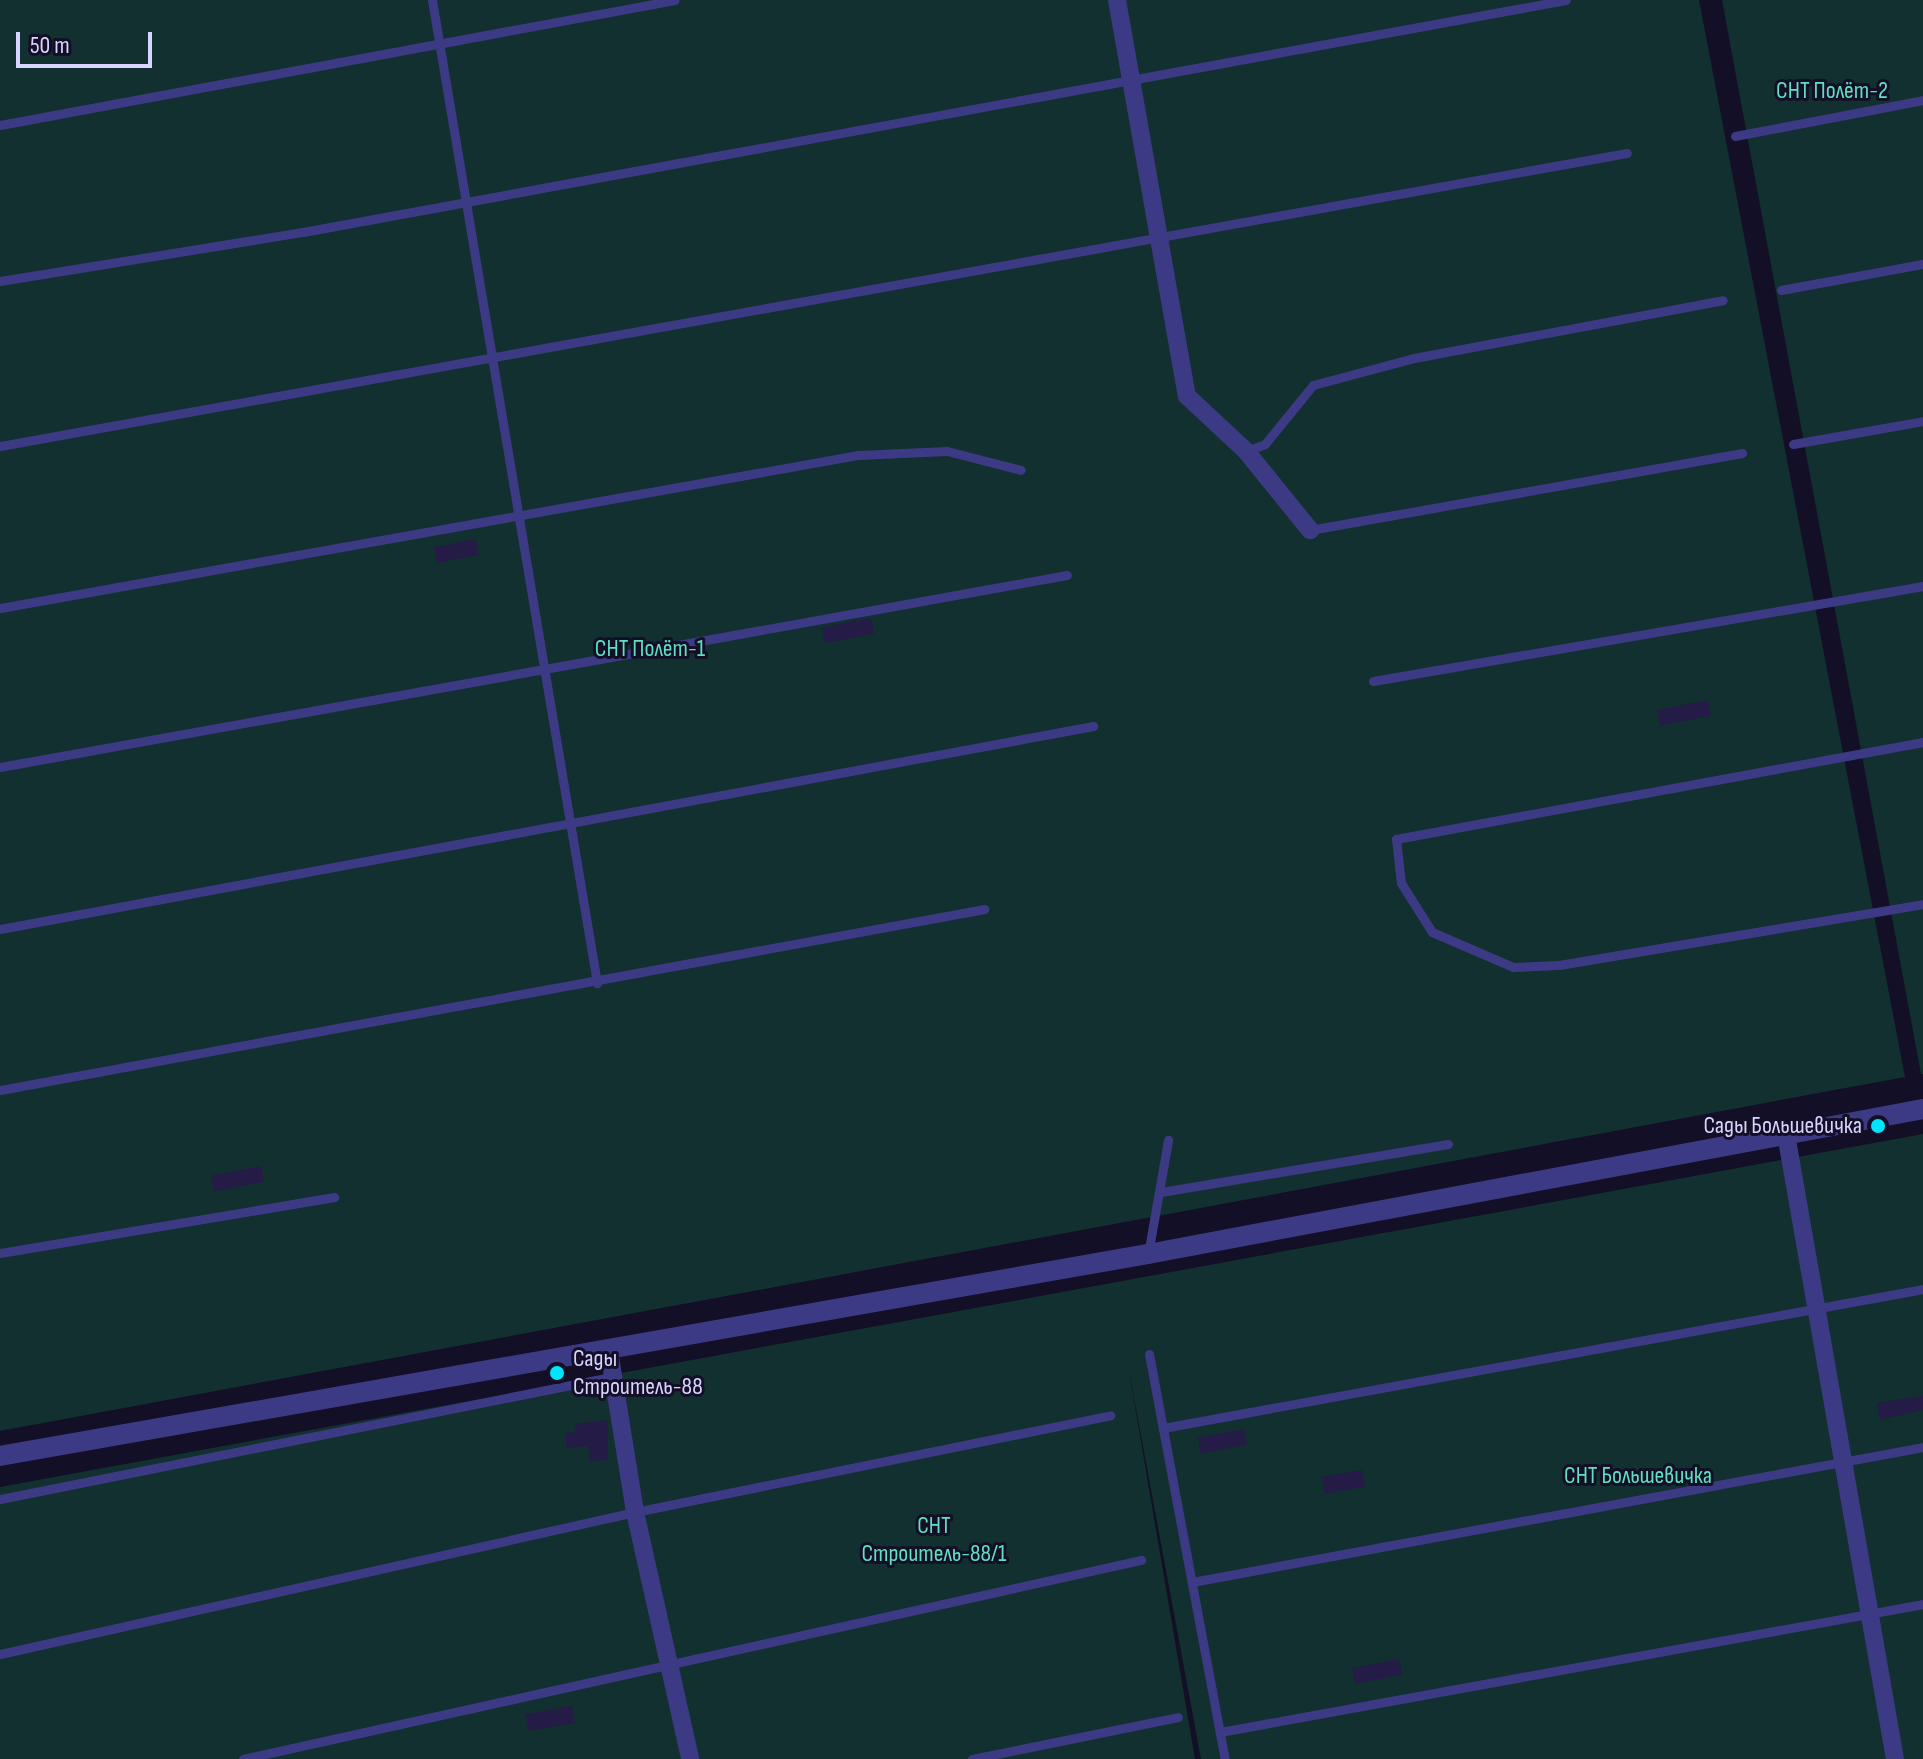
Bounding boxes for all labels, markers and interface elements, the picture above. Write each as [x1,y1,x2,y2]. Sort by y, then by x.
scale bar [20,16,156,66]
text: 50 m [30,31,70,60]
park label: СНТ Полёт-2 [1776,77,1888,105]
park label: СНТ Полёт-1 [595,635,705,663]
place label: Сады Большевичка [1703,1112,1862,1140]
marker: Сады Большевичка [1869,1117,1887,1135]
place label: Сады Строитель-88 [573,1345,703,1401]
marker: Сады Строитель-88 [548,1364,566,1382]
park label: СНТ Большевичка [1564,1462,1712,1490]
park label: СНТ Строитель-88/1 [861,1512,1007,1568]

